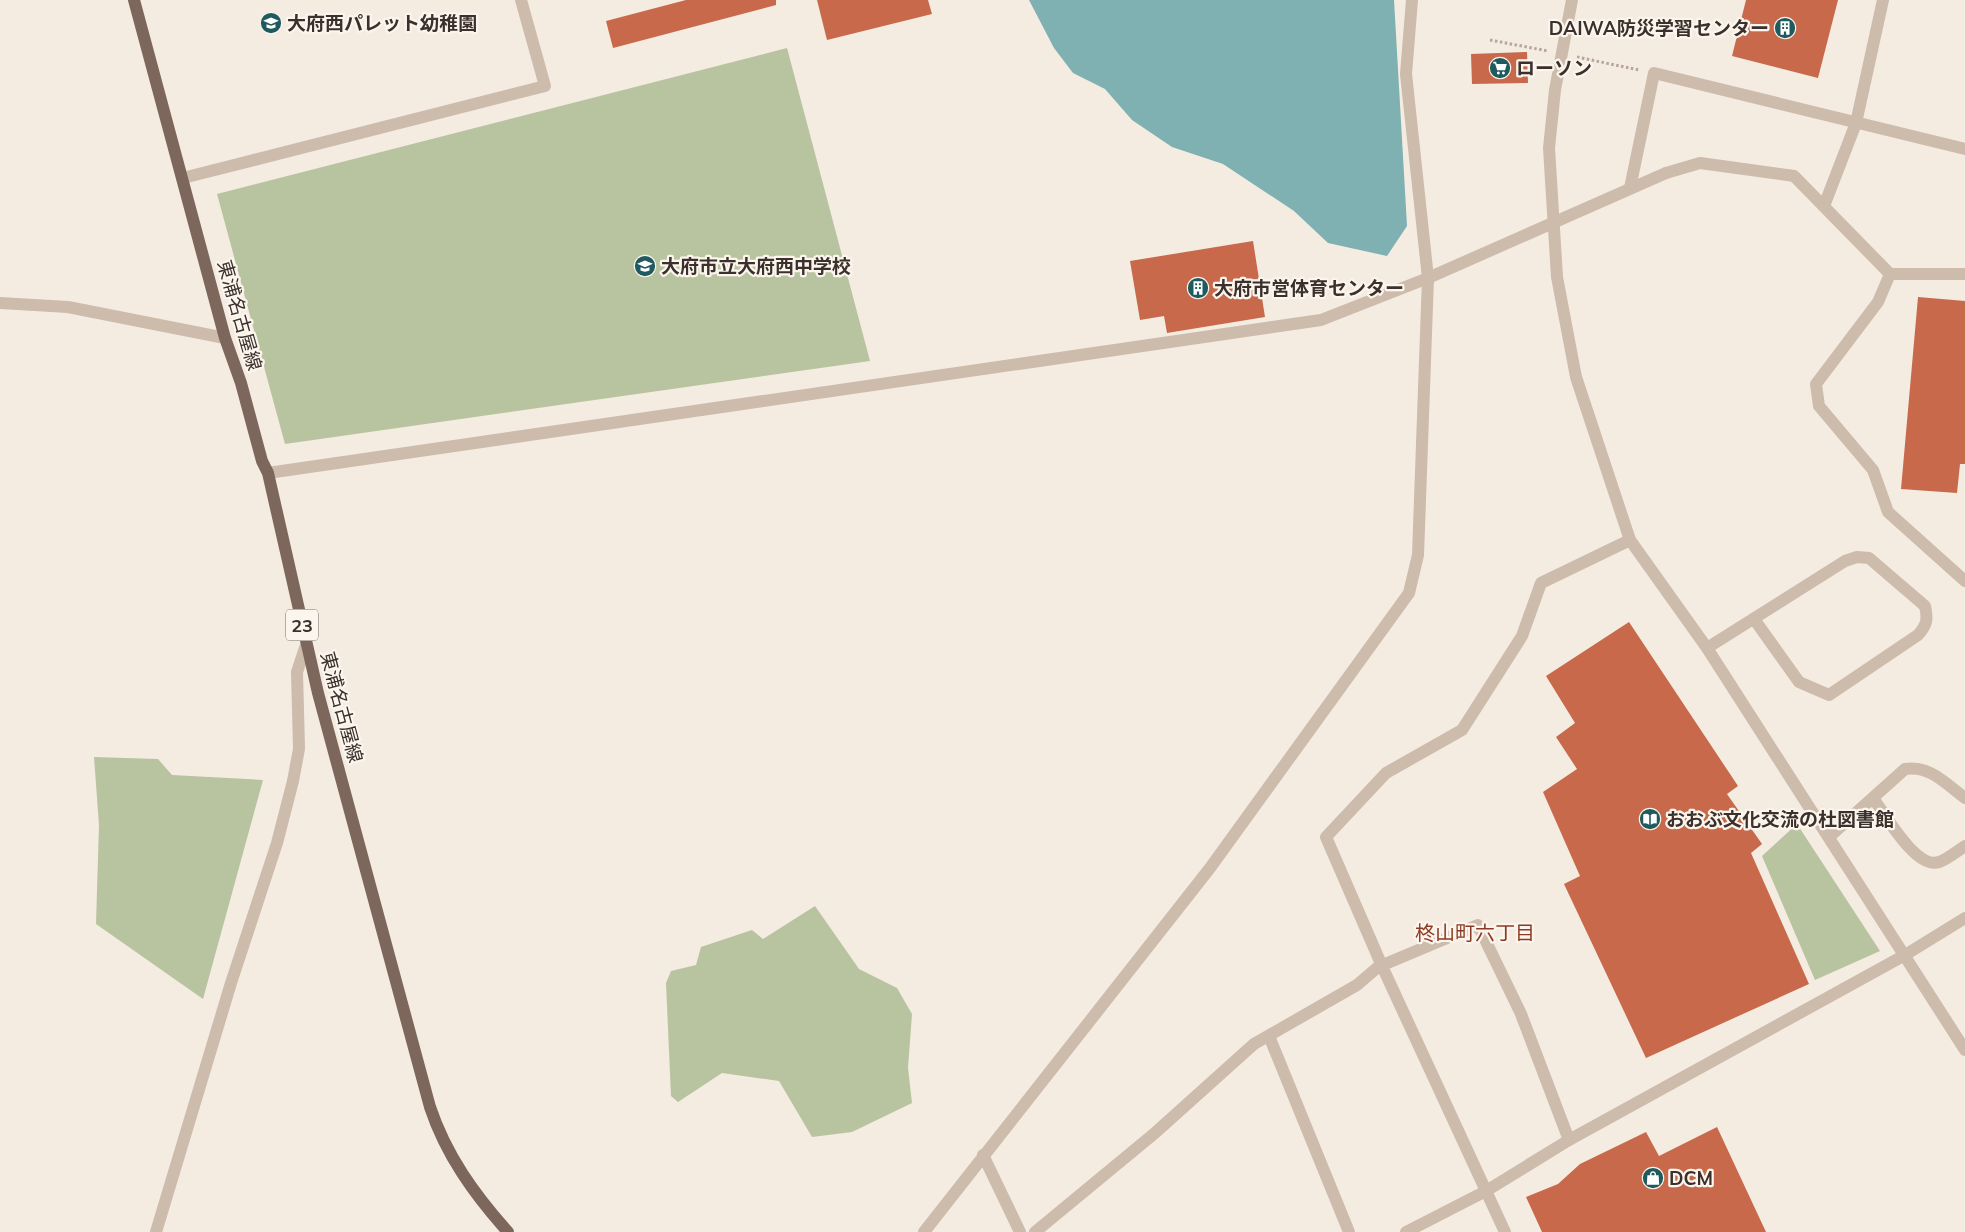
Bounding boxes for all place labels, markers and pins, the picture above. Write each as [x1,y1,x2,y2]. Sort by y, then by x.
school or university icon: 大府西パレット幼稚園 [259,11,283,35]
place label: 大府西パレット幼稚園 [287,11,477,35]
place label: DAIWA防災学習センター [1549,16,1769,40]
building icon: DAIWA防災学習センター [1773,16,1797,40]
supermarket icon: ローソン [1488,56,1512,80]
place label: ローソン [1516,56,1592,80]
school or university icon: 大府市立大府西中学校 [633,254,657,278]
place label: 大府市立大府西中学校 [661,254,851,278]
building icon: 大府市営体育センター [1186,276,1210,300]
place label: 大府市営体育センター [1214,276,1404,300]
library icon: おおぶ文化交流の杜図書館 [1638,807,1662,831]
place label: おおぶ文化交流の杜図書館 [1666,807,1894,831]
shop icon: DCM [1641,1166,1665,1190]
place label: DCM [1669,1166,1713,1190]

